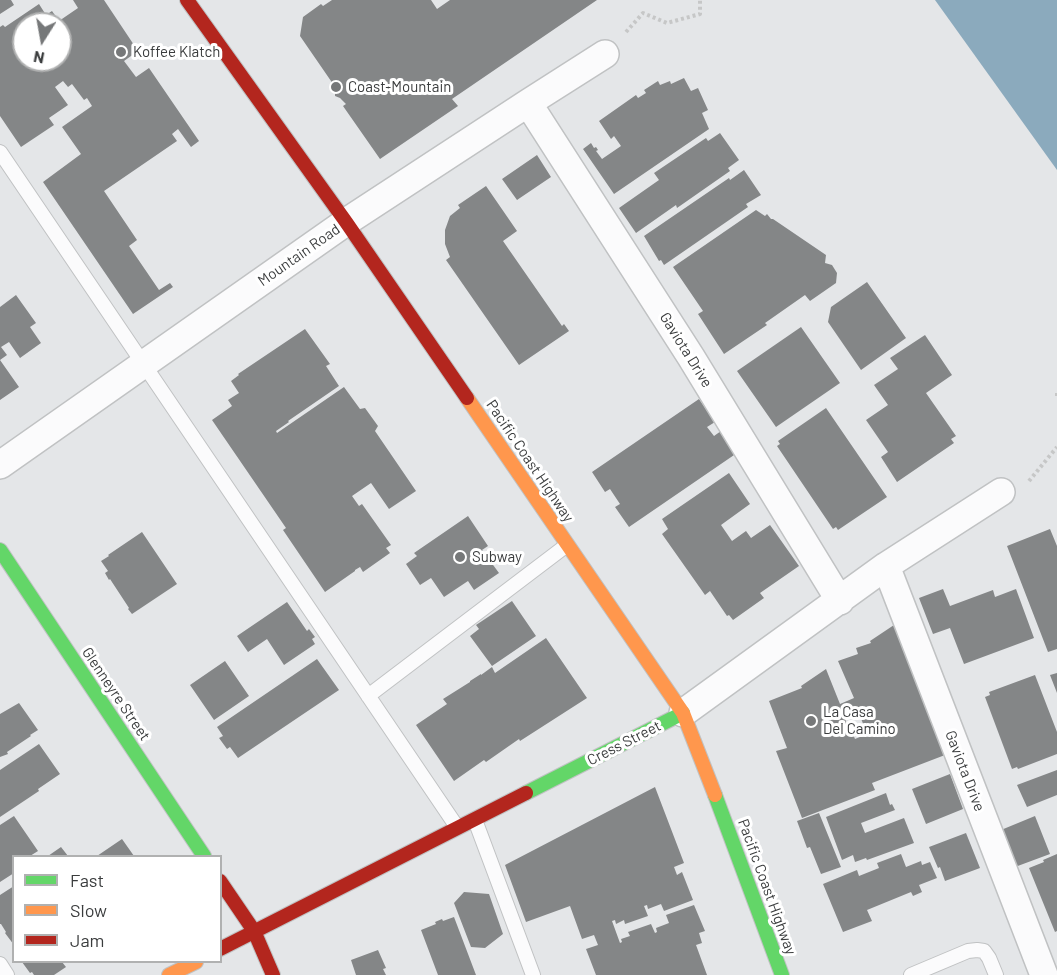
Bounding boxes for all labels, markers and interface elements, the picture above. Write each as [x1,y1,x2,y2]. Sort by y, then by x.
north arrow [12,12,72,72]
place label: Koffee Klatch [133,43,220,61]
marker: Koffee Klatch [114,45,128,59]
text: N [32,48,46,69]
place label: Coast-Mountain [348,78,451,96]
marker: Coast-Mountain [329,80,343,94]
street label: Mountain Road [254,220,344,290]
street label: Gaviota Drive [656,309,716,391]
street label: Pacific Coast Highway [482,397,578,525]
place label: Subway [472,548,522,566]
marker: Subway [453,550,467,564]
street label: Glenneyre Street [78,644,154,744]
place label: La Casa Del Camino [823,703,896,738]
marker: La Casa Del Camino [804,714,818,728]
street label: Cress Street [584,717,664,769]
street label: Gaviota Drive [941,728,989,814]
street label: Pacific Coast Highway [734,817,800,957]
legend [12,855,222,963]
text: Fast [70,869,104,891]
text: Slow [70,899,107,921]
text: Jam [70,929,104,951]

